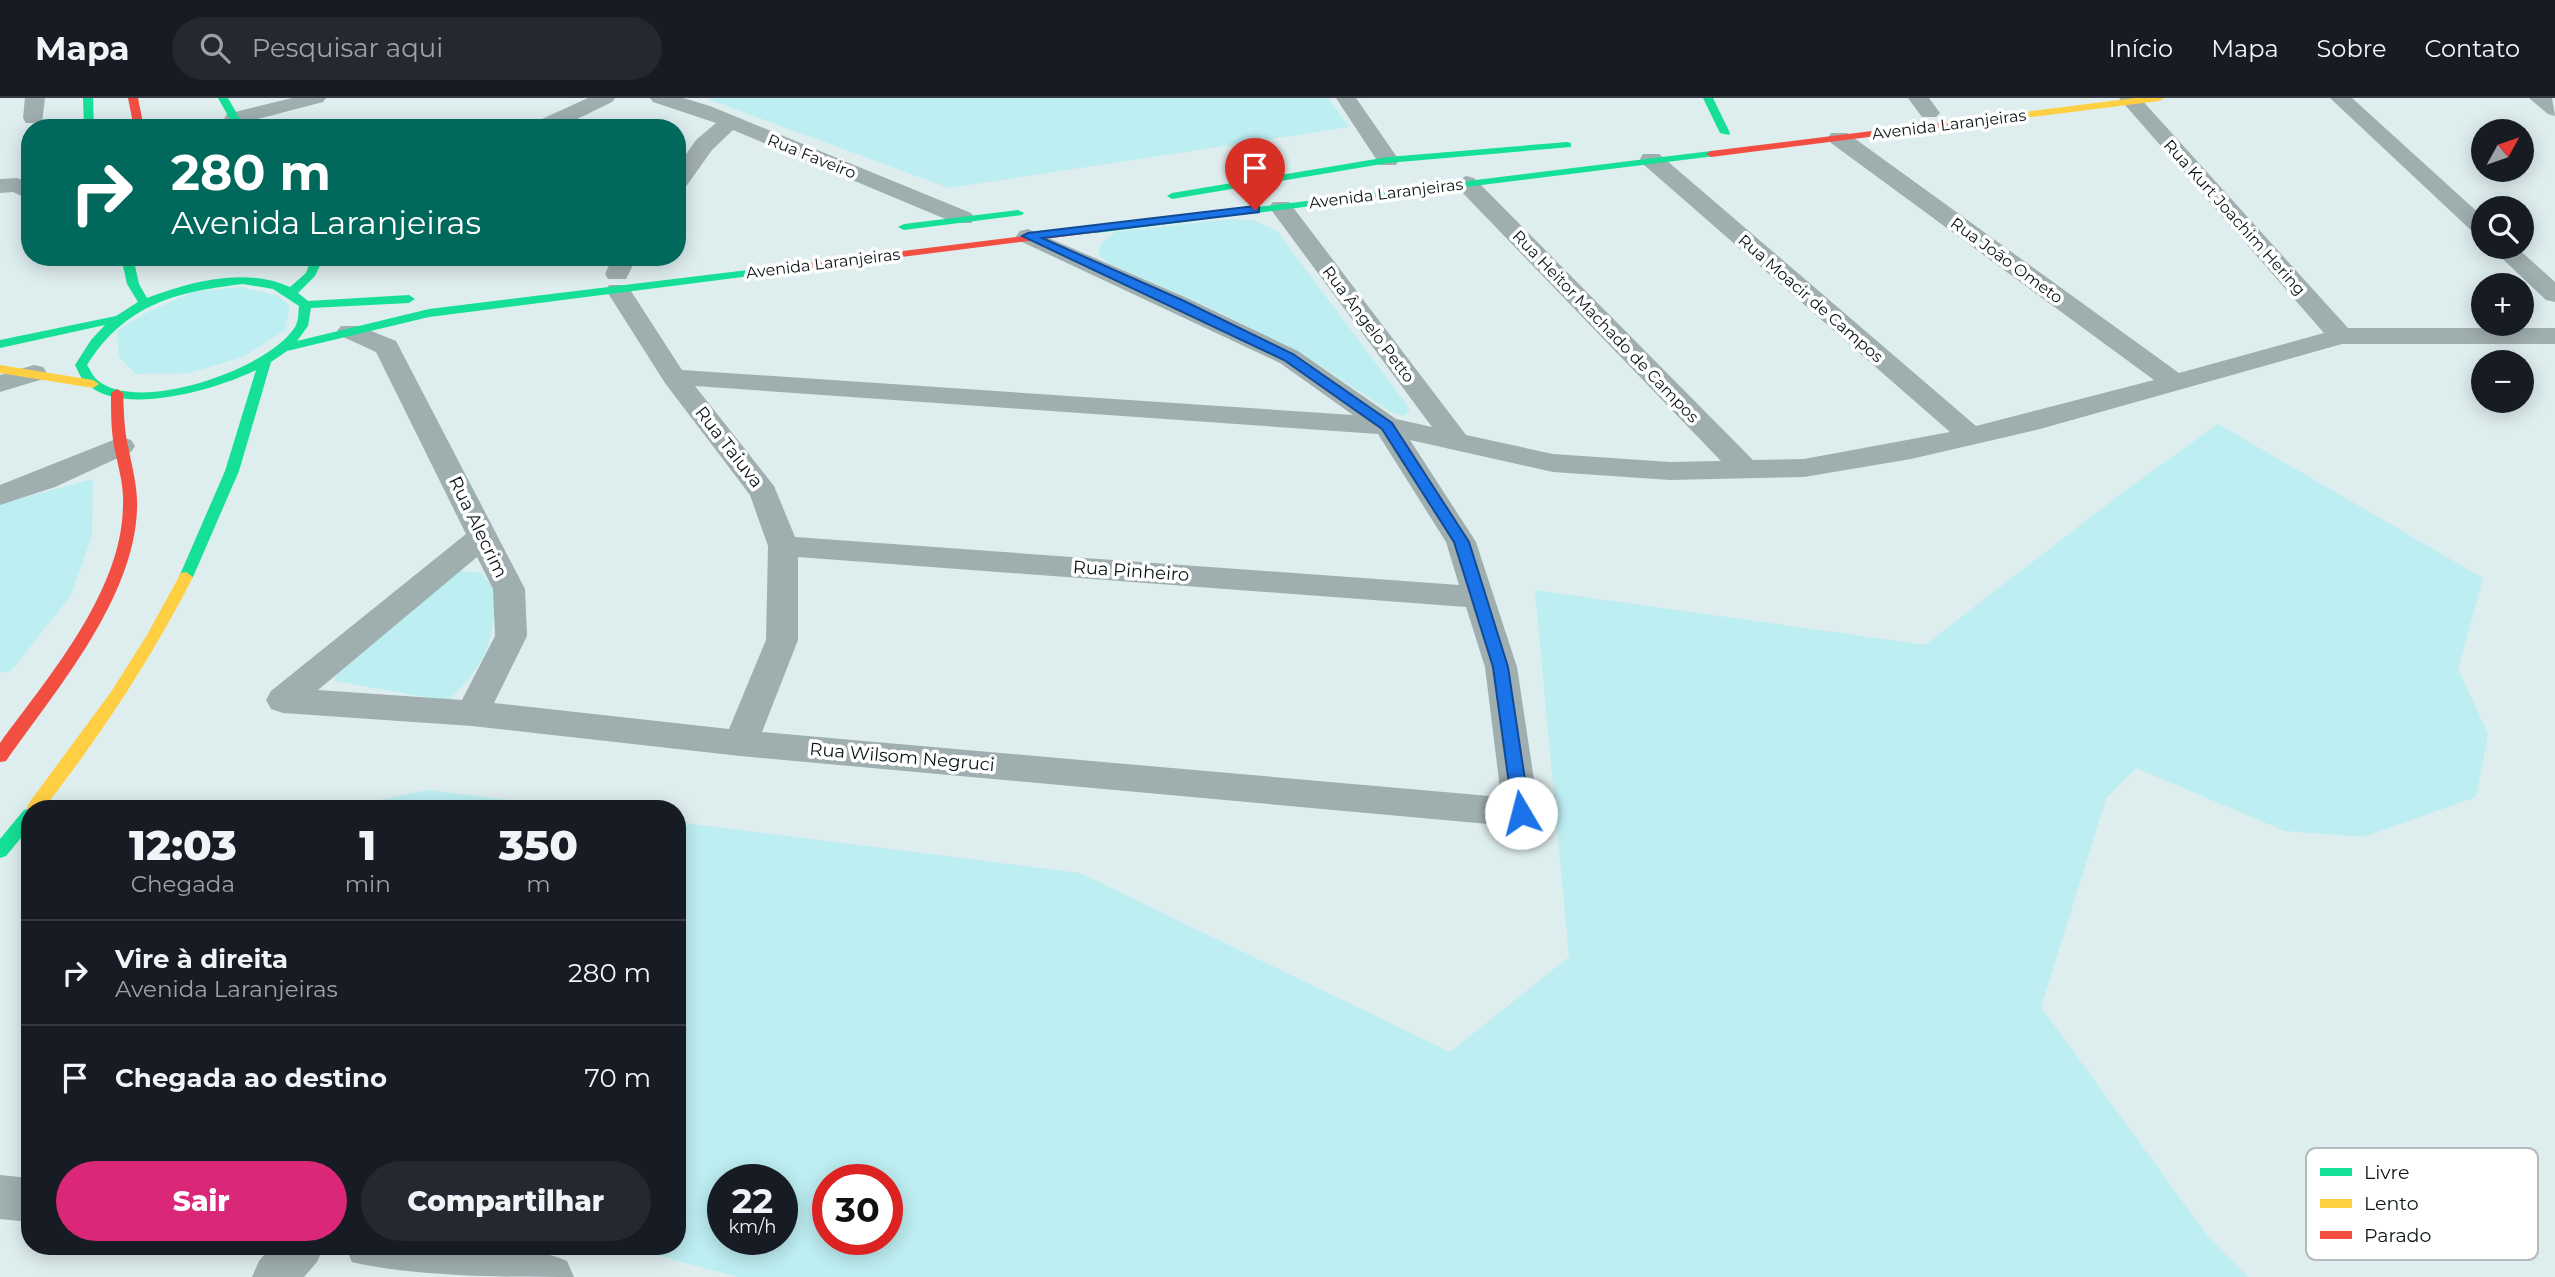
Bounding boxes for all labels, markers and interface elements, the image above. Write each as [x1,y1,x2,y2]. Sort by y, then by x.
search box [172,17,662,80]
text: Mapa [35,28,130,68]
icon: search [196,29,234,67]
text: Pesquisar aqui [252,32,443,64]
text: Início [2108,34,2173,63]
text: Mapa [2211,34,2279,63]
text: Sobre [2317,34,2386,63]
text: Contato [2424,34,2520,63]
street label: Avenida Laranjeiras [1871,106,2027,143]
north arrow [2471,119,2534,182]
map controls [2471,119,2534,413]
street label: Rua Faveiro [765,130,859,183]
street label: Rua Kurt Joachim Hering [2160,136,2310,299]
pin [1225,138,1285,210]
text: 280 m [171,143,331,202]
icon: right [56,147,147,238]
icon: arrive [1236,149,1274,187]
street label: Avenida Laranjeiras [1308,175,1464,212]
button: search [2471,196,2534,259]
text: Avenida Laranjeiras [171,203,481,242]
street label: Rua João Ometo [1947,213,2066,307]
street label: Rua Heitor Machado de Campos [1509,226,1703,426]
street label: Rua Moacir de Campos [1734,230,1887,367]
street label: Avenida Laranjeiras [745,245,901,282]
street label: Rua Ângelo Petto [1319,262,1419,386]
button: + [2471,273,2534,336]
button: − [2471,350,2534,413]
street label: Rua Taiuva [690,402,768,492]
street label: Rua Alecrim [444,473,512,581]
street label: Rua Pinheiro [1072,556,1190,586]
street label: Rua Wilsom Negruci [809,738,995,776]
position arrow [1484,776,1558,850]
text: 12:03 [129,819,237,871]
text: 1 [359,819,376,871]
text: 350 [499,819,578,871]
text: Chegada [131,870,235,898]
text: min [345,870,391,898]
text: m [526,870,551,898]
text: Vire à direita [115,943,288,975]
icon: right [56,954,94,992]
text: 280 m [568,957,651,989]
text: Avenida Laranjeiras [115,975,338,1003]
icon: arrive [56,1059,94,1097]
text: Chegada ao destino [115,1062,387,1094]
text: 70 m [585,1062,651,1094]
legend [2306,1148,2538,1260]
button: Sair [56,1161,347,1241]
button: Compartilhar [361,1161,651,1241]
text: Livre [2364,1161,2409,1184]
speed limit sign: 30 [812,1164,903,1255]
text: 22 [732,1179,773,1222]
text: Lento [2364,1192,2419,1215]
text: km/h [728,1216,777,1238]
text: Parado [2364,1224,2432,1247]

